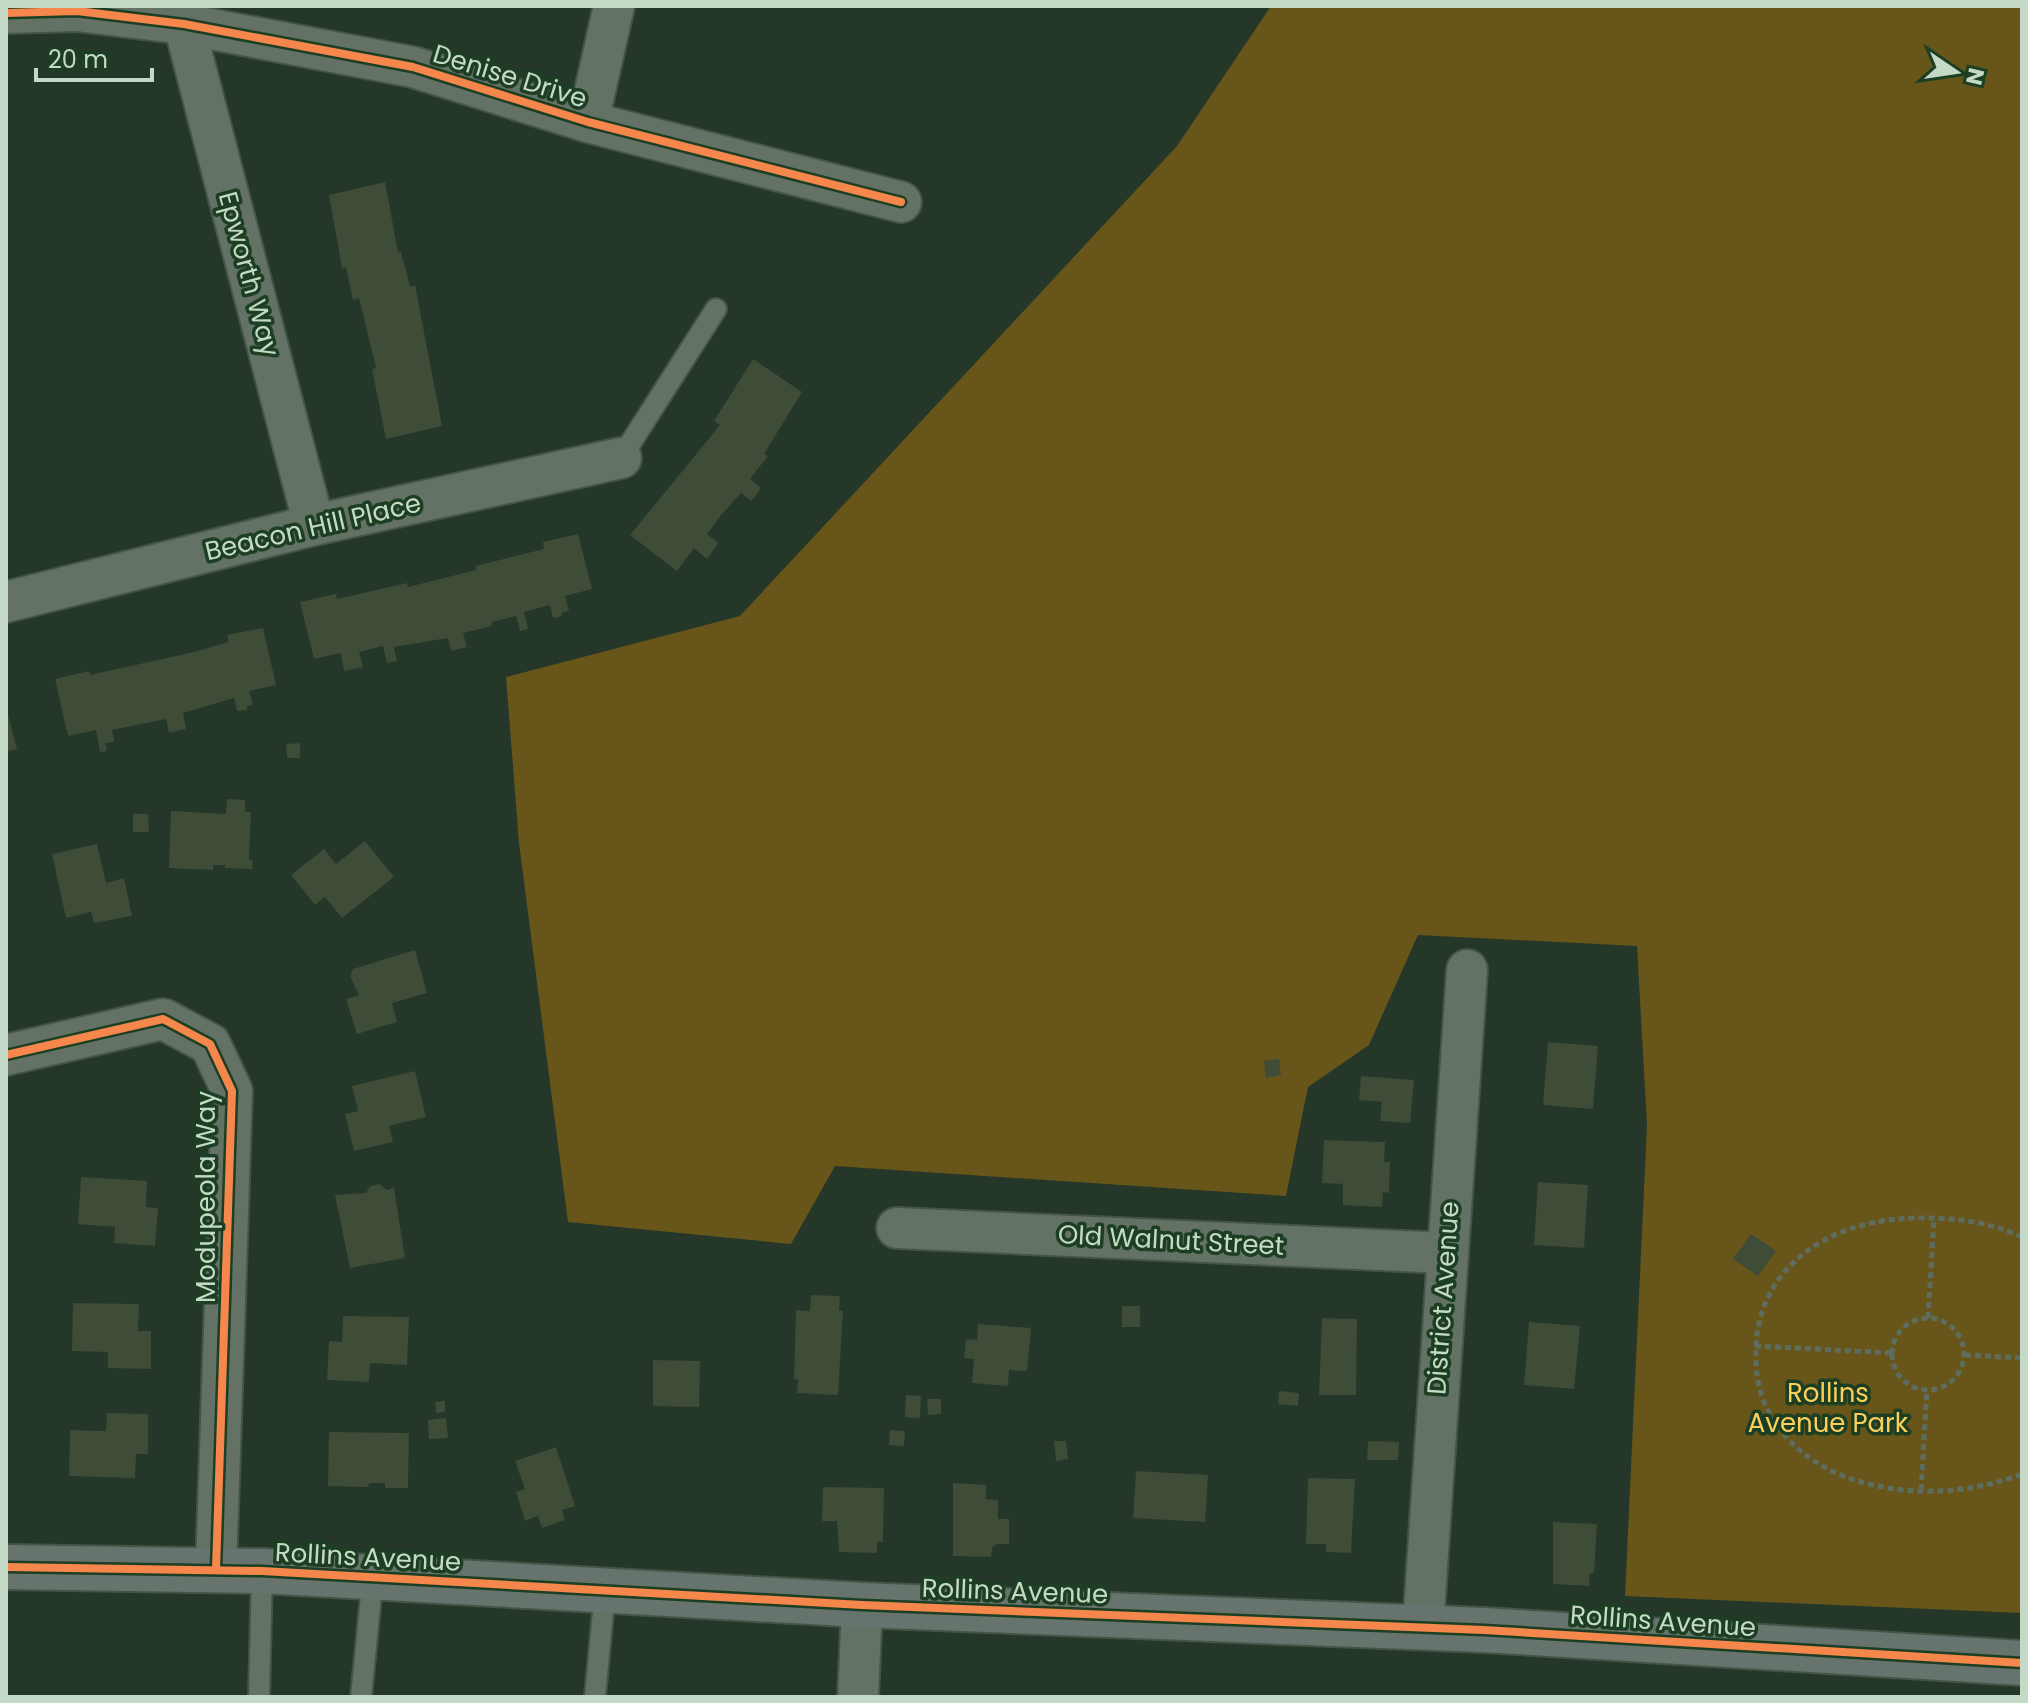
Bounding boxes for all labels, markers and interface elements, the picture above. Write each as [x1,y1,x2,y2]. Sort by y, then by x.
scale bar [36,32,152,82]
north arrow [1916,32,1996,112]
street label: Denise Drive [429,35,591,117]
text: 20 m [48,43,108,76]
text: N [1958,65,1992,88]
street label: Epworth Way [210,188,288,361]
street label: Beacon Hill Place [201,485,425,569]
street label: Modupeola Way [188,1091,224,1303]
street label: District Avenue [1418,1200,1468,1396]
street label: Old Walnut Street [1057,1216,1285,1264]
park label: Rollins Avenue Park [1748,1375,1909,1441]
street label: Rollins Avenue [274,1534,462,1580]
street label: Rollins Avenue [921,1570,1109,1612]
street label: Rollins Avenue [1569,1597,1757,1645]

